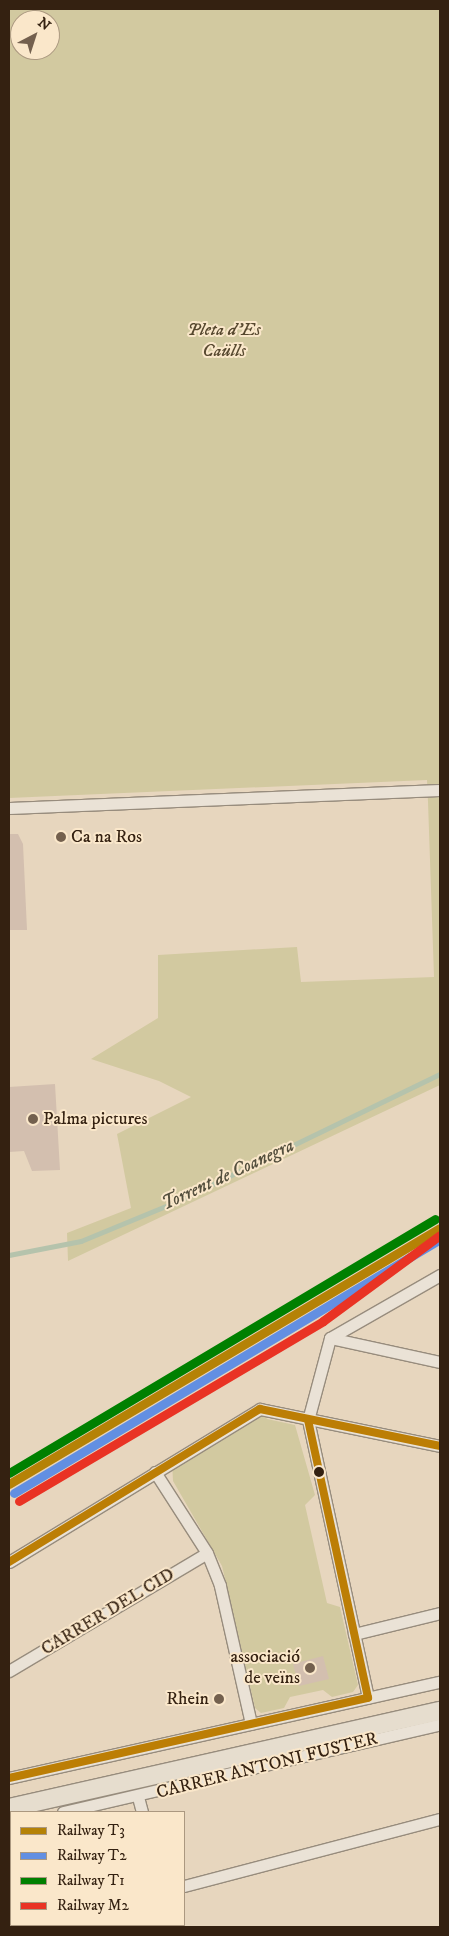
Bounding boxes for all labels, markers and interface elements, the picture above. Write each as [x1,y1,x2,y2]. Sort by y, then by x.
north arrow [10,10,60,60]
text: N [34,14,54,35]
park label: Pleta d'Es Caülls [187,320,261,362]
place label: Ca na Ros [71,826,142,848]
marker: Ca na Ros [55,831,67,843]
place label: Palma pictures [43,1108,148,1130]
marker: Palma pictures [27,1113,39,1125]
water label: Torrent de Coanegra [158,1134,298,1216]
unlabelled marker [314,1467,324,1477]
street label: CARRER DEL CID [38,1564,178,1660]
place label: associació de veïns [230,1647,300,1690]
marker: associació de veïns [304,1662,316,1674]
place label: Rhein [166,1688,209,1710]
marker: Rhein [213,1693,225,1705]
street label: CARRER ANTONI FUSTER [154,1728,380,1804]
legend [10,1811,185,1926]
text: Railway T3 [57,1821,125,1840]
text: Railway T2 [57,1846,127,1865]
text: Railway T1 [57,1871,125,1890]
text: Railway M2 [57,1896,129,1915]

